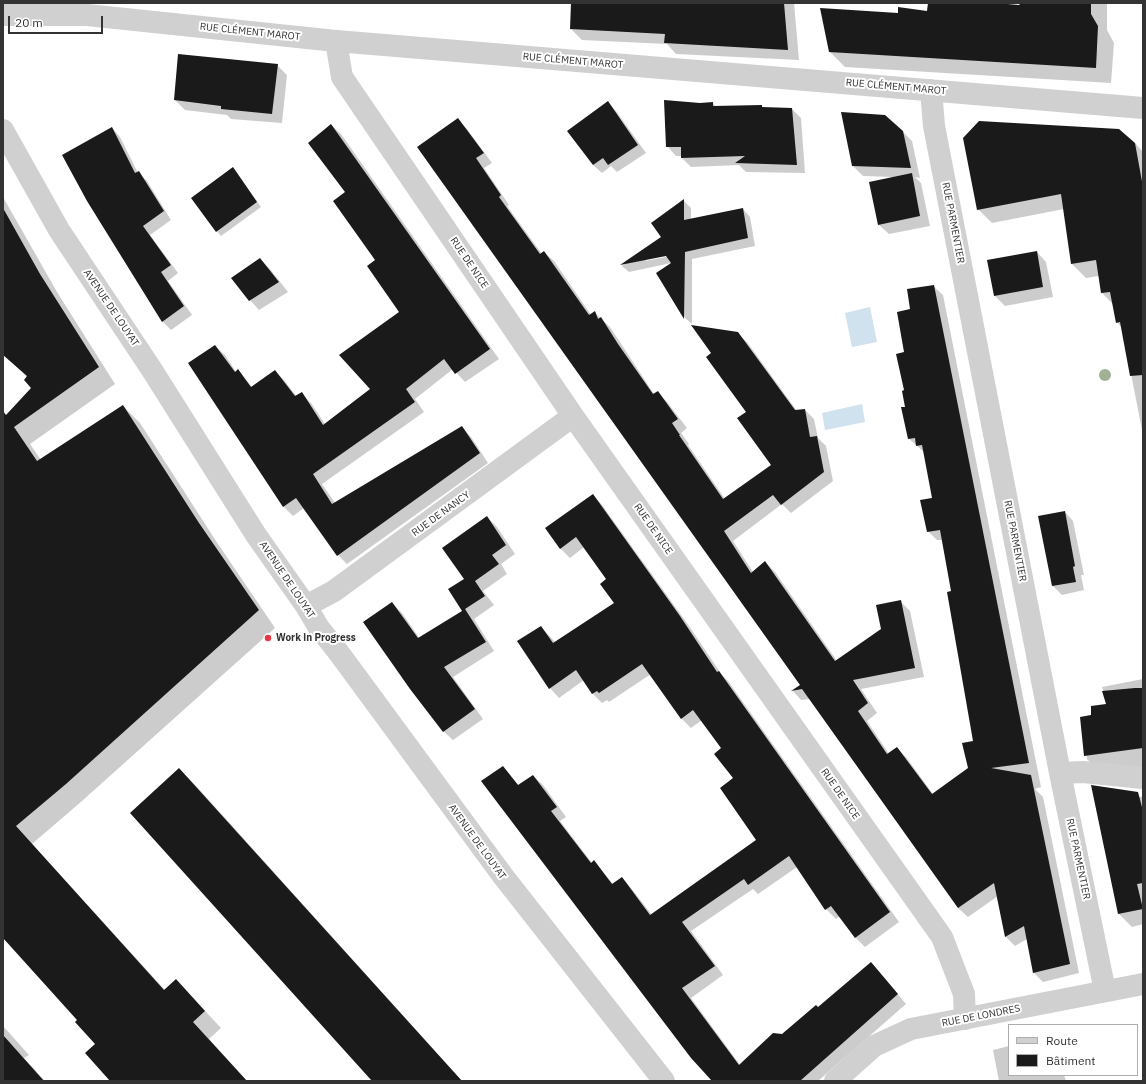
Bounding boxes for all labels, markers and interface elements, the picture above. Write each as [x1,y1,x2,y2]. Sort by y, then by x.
scale bar [10,8,105,34]
text: 20 m [15,15,43,30]
street label: RUE CLÉMENT MAROT [199,21,301,43]
street label: RUE CLÉMENT MAROT [522,51,624,71]
street label: RUE CLÉMENT MAROT [845,77,947,97]
street label: RUE PARMENTIER [939,181,967,265]
street label: RUE DE NICE [447,235,491,291]
street label: AVENUE DE LOUYAT [81,267,141,349]
street label: RUE DE NANCY [410,489,472,539]
street label: RUE PARMENTIER [1001,499,1029,583]
street label: RUE DE NICE [631,501,675,557]
street label: AVENUE DE LOUYAT [257,539,317,621]
place label: Work in Progress [276,632,356,644]
marker: Work in Progress [263,633,273,643]
street label: RUE DE NICE [818,766,862,822]
street label: AVENUE DE LOUYAT [446,802,508,882]
street label: RUE PARMENTIER [1064,817,1092,901]
street label: RUE DE LONDRES [941,1003,1021,1029]
legend [1008,1024,1138,1076]
text: Route [1046,1033,1078,1048]
text: Bâtiment [1046,1053,1096,1068]

